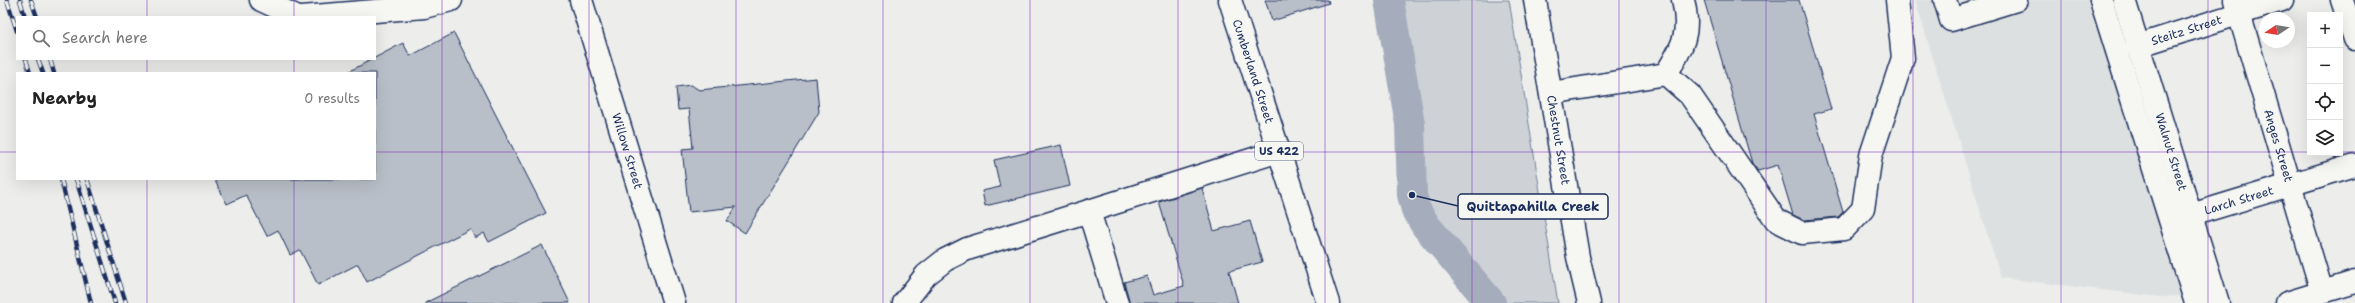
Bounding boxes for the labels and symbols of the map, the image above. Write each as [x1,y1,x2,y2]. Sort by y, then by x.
street label: Steitz Street [2149,12,2224,49]
north arrow [2259,12,2295,48]
street label: Cumberland Street [1229,17,1277,126]
street label: Chestnut Street [1543,94,1574,186]
street label: Anges Street [2260,107,2297,184]
street label: Willow Street [608,111,647,191]
street label: Walnut Street [2151,111,2191,193]
road number: US 422 [1255,142,1303,160]
street label: Larch Street [2202,182,2275,219]
callout: Quittapahilla Creek [1458,194,1608,219]
text: Quittapahilla Creek [1466,198,1600,215]

